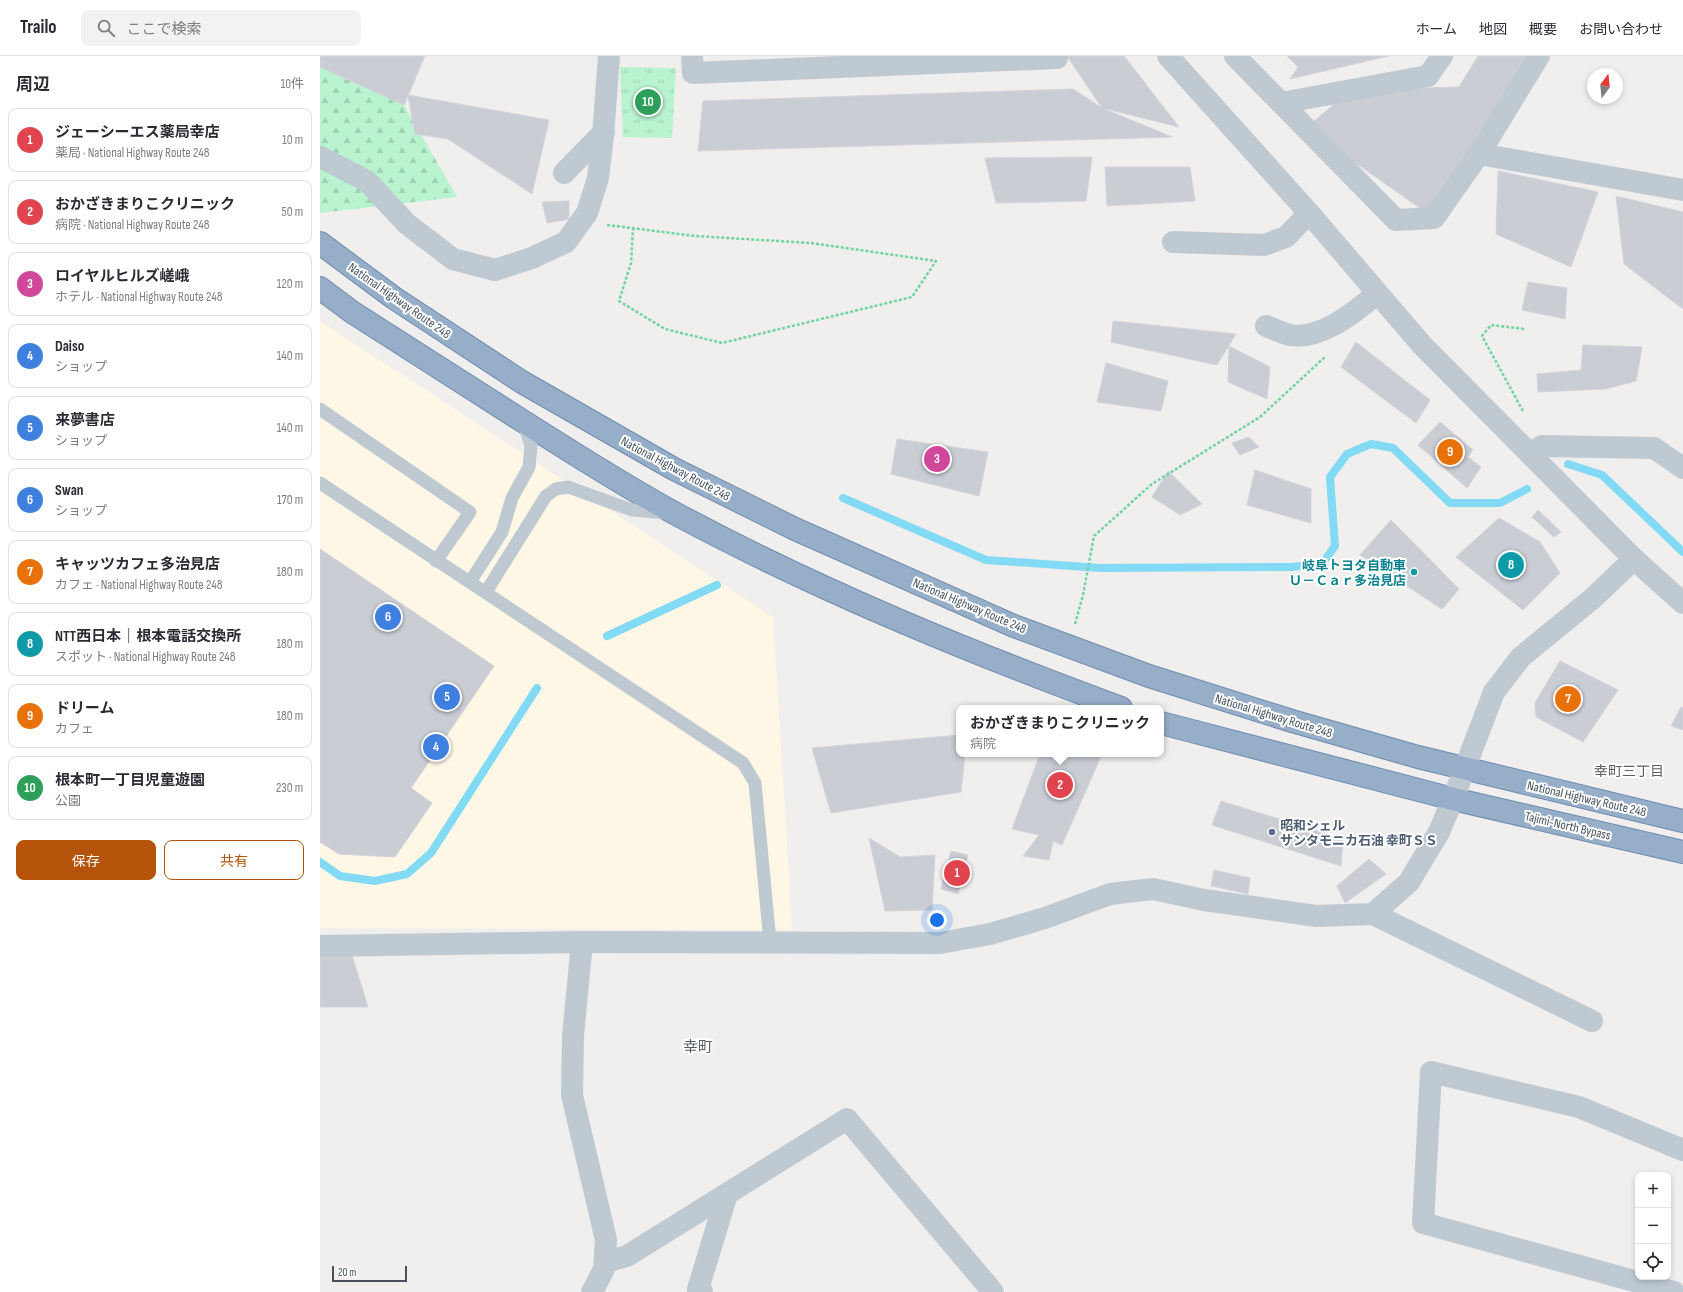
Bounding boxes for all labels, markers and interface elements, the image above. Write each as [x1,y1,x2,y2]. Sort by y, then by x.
search box [81,10,361,46]
text: Trailo [20,16,57,39]
icon: search [95,17,117,39]
text: ここで検索 [127,20,202,39]
text: ホーム [1415,21,1457,38]
text: 地図 [1479,21,1507,38]
text: 概要 [1529,21,1557,38]
text: お問い合わせ [1579,21,1663,38]
north arrow [1587,68,1623,104]
text: 周辺 [16,75,50,95]
text: 10件 [281,76,304,92]
pin: 10 [635,87,661,117]
text: ジェーシーエス薬局幸店 [55,123,220,142]
text: 1 [27,132,33,148]
text: 10 m [282,132,303,148]
text: 薬局 · National Highway Route 248 [55,145,209,161]
text: おかざきまりこクリニック [55,195,235,214]
text: 2 [27,204,33,220]
text: 50 m [282,204,303,220]
text: 病院 · National Highway Route 248 [55,217,209,233]
street label: National Highway Route 248 [345,259,454,342]
text: ロイヤルヒルズ嵯峨 [55,267,190,286]
text: 3 [27,276,33,292]
text: 120 m [277,276,303,292]
text: ホテル · National Highway Route 248 [55,289,222,305]
text: Daiso [55,337,84,356]
text: 4 [27,348,33,364]
text: 140 m [277,348,303,364]
text: ショップ [55,359,107,375]
text: 来夢書店 [55,411,115,430]
text: 5 [27,420,33,436]
text: 140 m [277,420,303,436]
text: ショップ [55,433,107,449]
street label: National Highway Route 248 [618,433,733,505]
pin: 9 [1437,437,1463,467]
pin: 3 [924,444,950,474]
text: Swan [55,481,83,500]
text: 6 [27,492,33,508]
text: 170 m [277,492,303,508]
text: ショップ [55,503,107,519]
pin: 8 [1498,550,1524,580]
text: キャッツカフェ多治見店 [55,555,220,574]
place label: 岐阜トヨタ自動車 Ｕ－Ｃａｒ多治見店 [1289,558,1406,589]
text: 7 [27,564,33,580]
text: 180 m [277,564,303,580]
marker: 岐阜トヨタ自動車 Ｕ－Ｃａｒ多治見店 [1409,567,1419,577]
street label: National Highway Route 248 [910,575,1029,637]
text: カフェ · National Highway Route 248 [55,577,222,593]
pin: 6 [375,602,401,632]
text: NTT西日本｜根本電話交換所 [55,627,241,646]
text: 8 [27,636,33,652]
text: 180 m [277,636,303,652]
text: スポット · National Highway Route 248 [55,649,235,665]
pin: 5 [434,682,460,712]
pin: 7 [1555,684,1581,714]
street label: National Highway Route 248 [1213,691,1334,741]
text: ドリーム [55,699,115,718]
popup [956,705,1164,757]
text: 9 [27,708,33,724]
text: 180 m [277,708,303,724]
text: おかざきまりこクリニック [970,714,1150,733]
text: カフェ [55,721,94,737]
pin: 4 [423,732,449,762]
text: 病院 [970,736,996,752]
district label: 幸町三丁目 [1594,763,1664,780]
pin: 2 [1047,770,1073,800]
text: 根本町一丁目児童遊園 [55,771,205,790]
street label: National Highway Route 248 [1526,777,1648,821]
text: 10 [24,780,36,796]
text: 230 m [276,780,303,796]
text: 公園 [55,793,81,809]
street label: Tajimi-North Bypass [1523,808,1613,844]
place label: 昭和シェル サンタモニカ石油 幸町ＳＳ [1280,818,1438,849]
marker: 昭和シェル サンタモニカ石油 幸町ＳＳ [1267,827,1277,837]
button: 保存 [16,840,156,880]
button: 共有 [164,840,304,880]
pin: 1 [944,858,970,888]
your location [927,910,947,930]
district label: 幸町 [683,1038,713,1057]
map controls [1635,1172,1671,1280]
button: + [1635,1172,1671,1208]
button: − [1635,1208,1671,1244]
button: locate [1635,1244,1671,1280]
scale bar [332,1264,407,1283]
text: 20 m [338,1266,356,1279]

